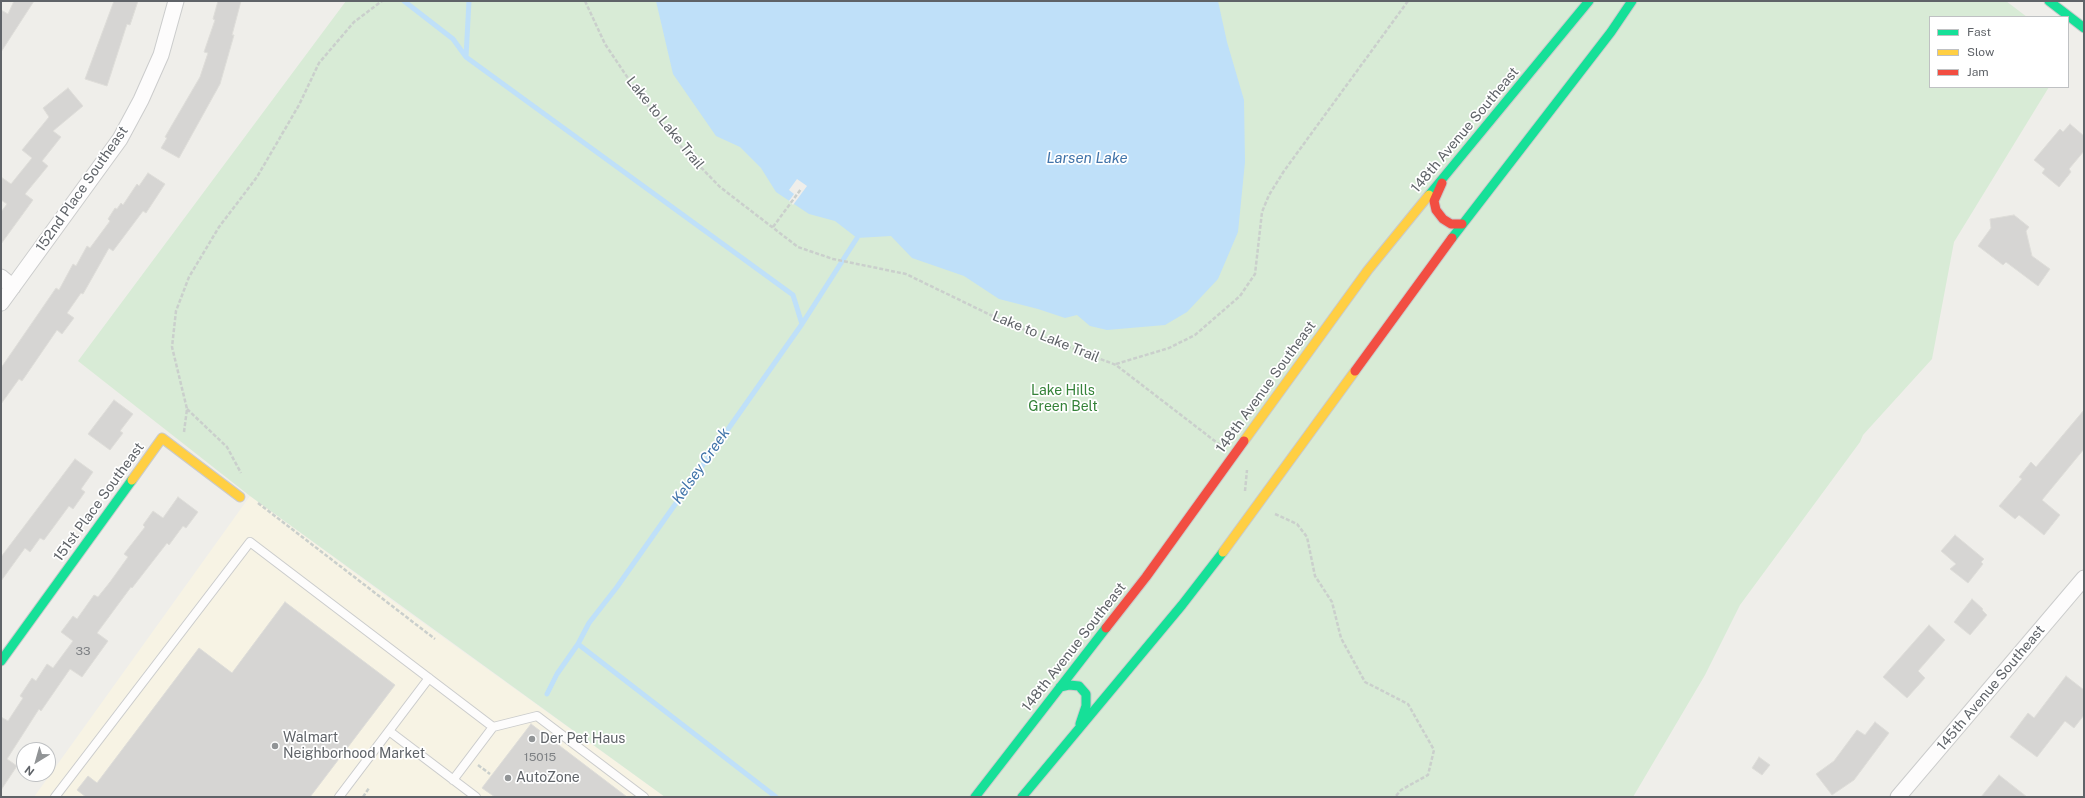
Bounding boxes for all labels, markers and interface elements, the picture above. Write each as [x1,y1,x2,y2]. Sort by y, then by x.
legend [1929,16,2069,88]
text: Fast [1967,25,1991,39]
text: Slow [1967,45,1994,59]
street label: 148th Avenue Southeast [1408,64,1522,196]
text: Jam [1967,65,1989,79]
street label: Lake to Lake Trail [623,73,707,173]
street label: 152nd Place Southeast [32,123,132,255]
water label: Larsen Lake [1046,149,1128,167]
street label: Lake to Lake Trail [990,308,1102,366]
street label: 148th Avenue Southeast [1213,318,1319,456]
park label: Lake Hills Green Belt [1028,383,1098,416]
water label: Kelsey Creek [668,425,734,507]
street label: 151st Place Southeast [50,439,148,565]
street label: 148th Avenue Southeast [1019,579,1129,715]
street label: 145th Avenue Southeast [1934,622,2048,754]
house number: 33 [75,644,91,658]
place label: Walmart Neighborhood Market [283,730,425,762]
place label: Der Pet Haus [540,731,625,747]
marker: Der Pet Haus [527,734,537,744]
marker: Walmart Neighborhood Market [270,741,280,751]
north arrow [16,742,56,782]
house number: 15015 [524,750,556,764]
text: N [22,763,36,778]
place label: AutoZone [516,770,580,786]
marker: AutoZone [503,773,513,783]

